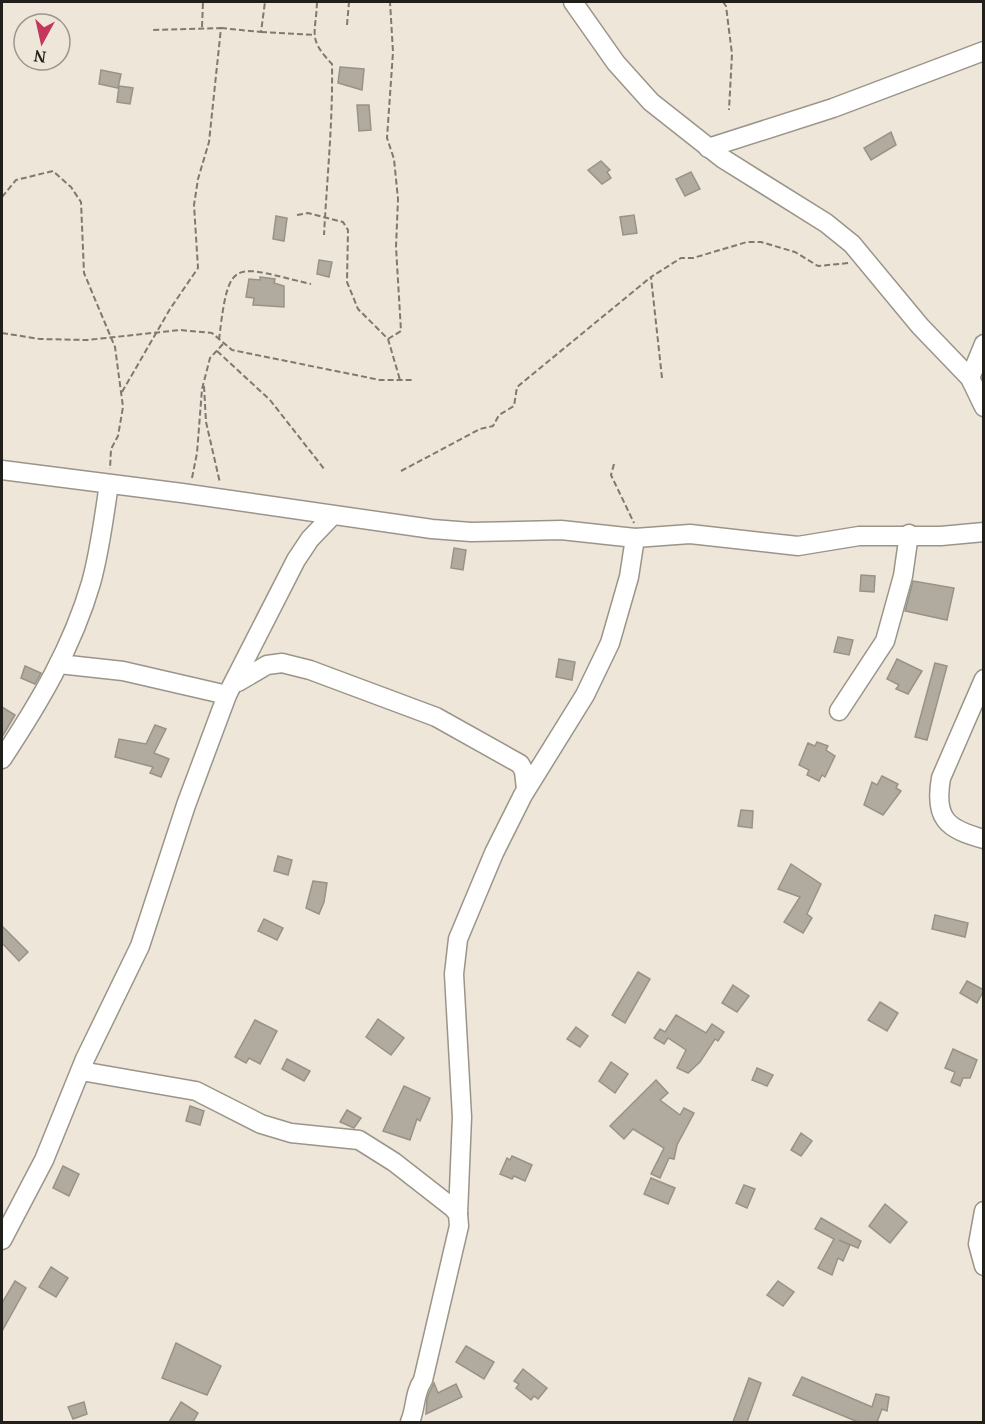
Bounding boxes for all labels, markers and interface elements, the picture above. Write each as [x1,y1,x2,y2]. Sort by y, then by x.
north arrow [12,12,72,72]
text: N [32,45,47,69]

